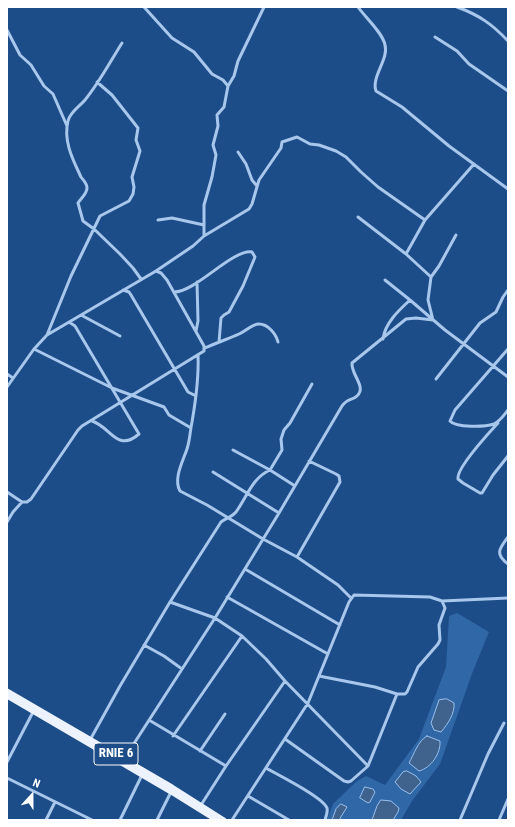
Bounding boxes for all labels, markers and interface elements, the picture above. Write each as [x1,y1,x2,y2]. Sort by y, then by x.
road number: RNIE 6 [94,743,138,765]
north arrow [12,775,52,815]
text: N [31,776,42,791]

